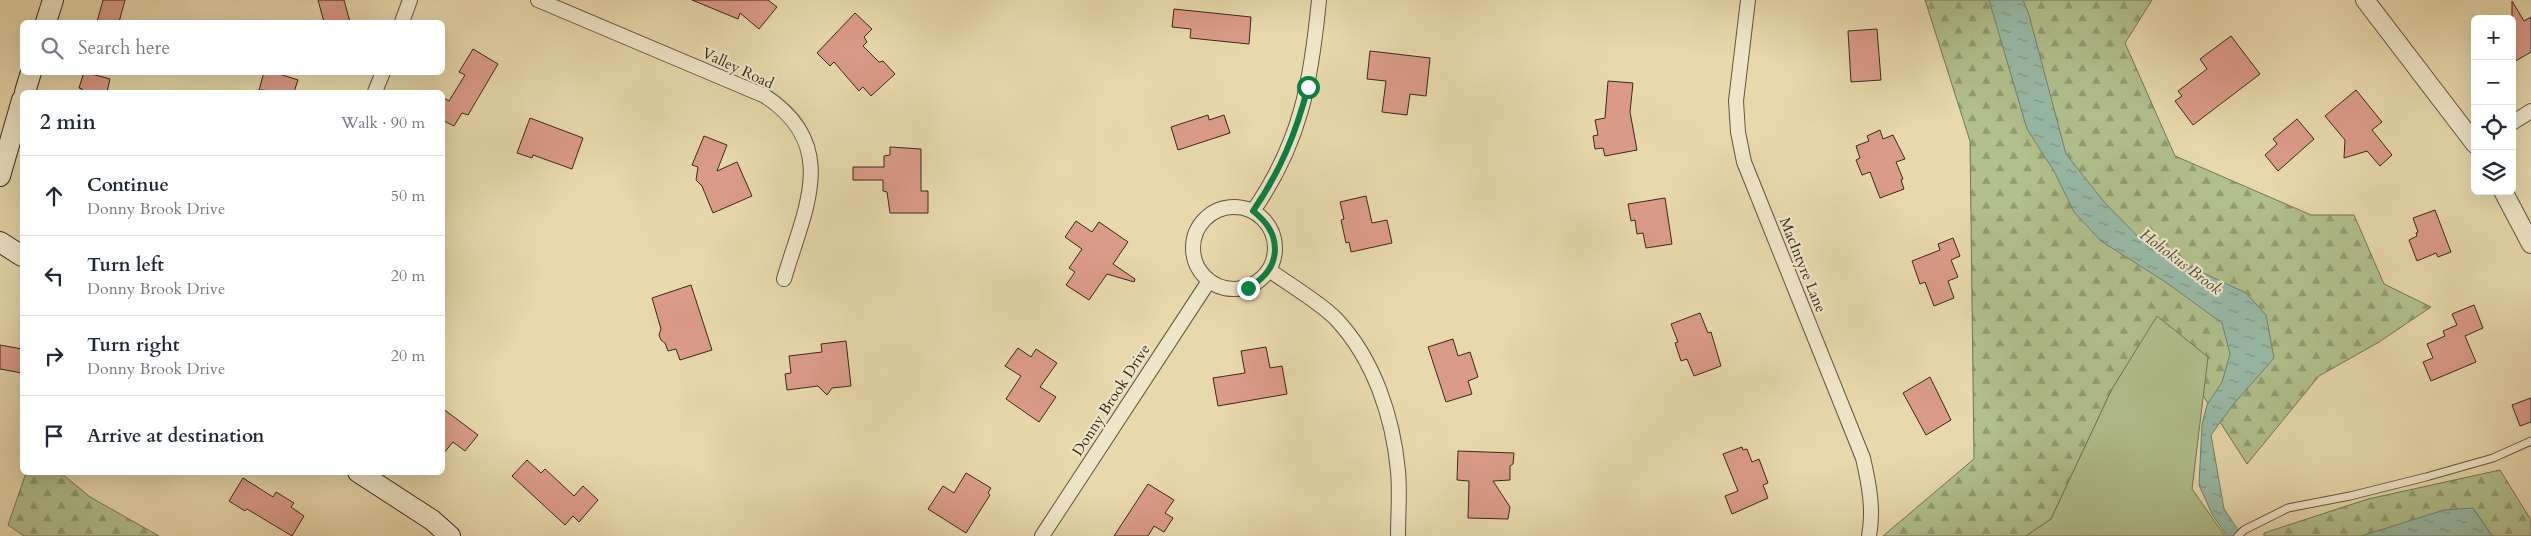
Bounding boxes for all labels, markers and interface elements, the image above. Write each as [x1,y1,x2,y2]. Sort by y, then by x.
map controls [2471,15,2516,195]
button: + [2471,15,2516,60]
search box [20,20,445,75]
icon: search [38,34,66,62]
text: Search here [78,35,170,61]
street label: Valley Road [699,43,777,93]
button: − [2471,60,2516,105]
route start [1297,76,1320,99]
button: locate [2471,105,2516,150]
text: 2 min [40,108,96,137]
text: Walk · 90 m [341,112,425,134]
button: layers [2471,150,2516,195]
text: Continue [87,172,169,198]
icon: ahead [40,182,68,210]
text: 50 m [391,185,425,207]
text: Donny Brook Drive [87,198,225,220]
street label: MacIntyre Lane [1775,214,1831,316]
water label: Hohokus Brook [2135,224,2227,300]
text: Turn left [87,252,164,278]
icon: left [40,262,68,290]
text: 20 m [391,265,425,287]
route end [1237,277,1260,300]
text: Donny Brook Drive [87,278,225,300]
text: Turn right [87,332,179,358]
street label: Donny Brook Drive [1067,340,1155,460]
icon: right [40,342,68,370]
text: 20 m [391,345,425,367]
text: Donny Brook Drive [87,358,225,380]
icon: arrive [40,422,68,450]
text: Arrive at destination [87,423,264,449]

